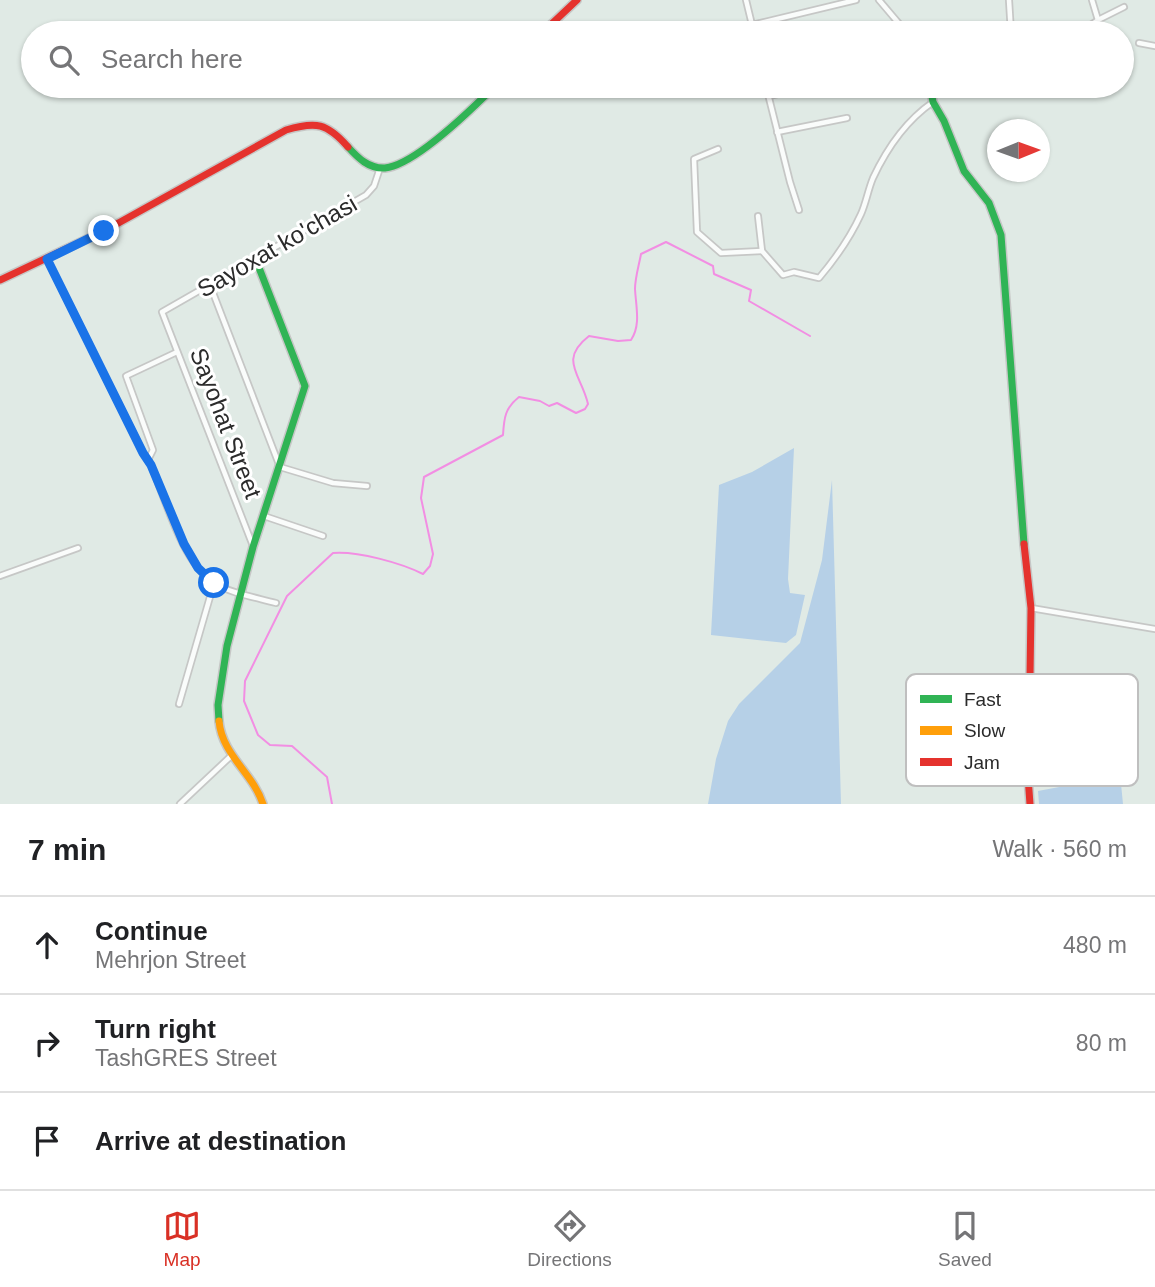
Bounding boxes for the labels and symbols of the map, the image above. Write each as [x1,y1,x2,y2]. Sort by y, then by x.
north arrow [987,119,1050,182]
street label: Sayoxat ko'chasi [193,189,361,303]
route end [88,215,119,246]
street label: Sayohat Street [185,344,267,502]
route start [198,567,229,598]
legend [906,674,1138,786]
text: Fast [964,689,1002,710]
text: Slow [964,720,1005,741]
text: Jam [964,752,1000,773]

